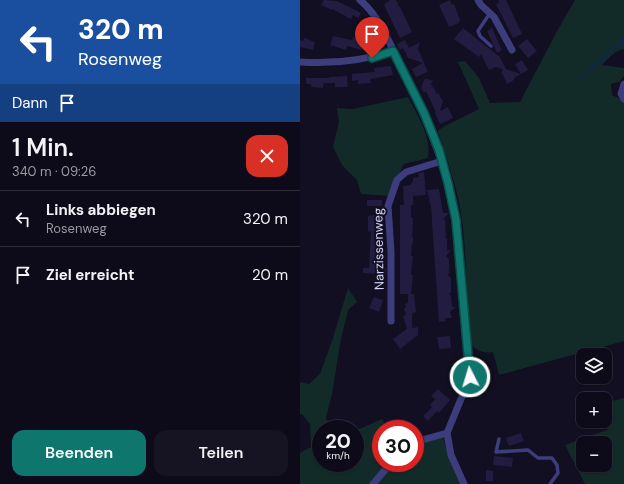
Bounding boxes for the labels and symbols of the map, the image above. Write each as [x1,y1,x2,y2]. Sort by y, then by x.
pin [355,17,389,58]
street label: Narzissenweg [369,208,388,290]
position arrow [449,356,491,398]
speed limit sign: 30 [372,420,424,472]

